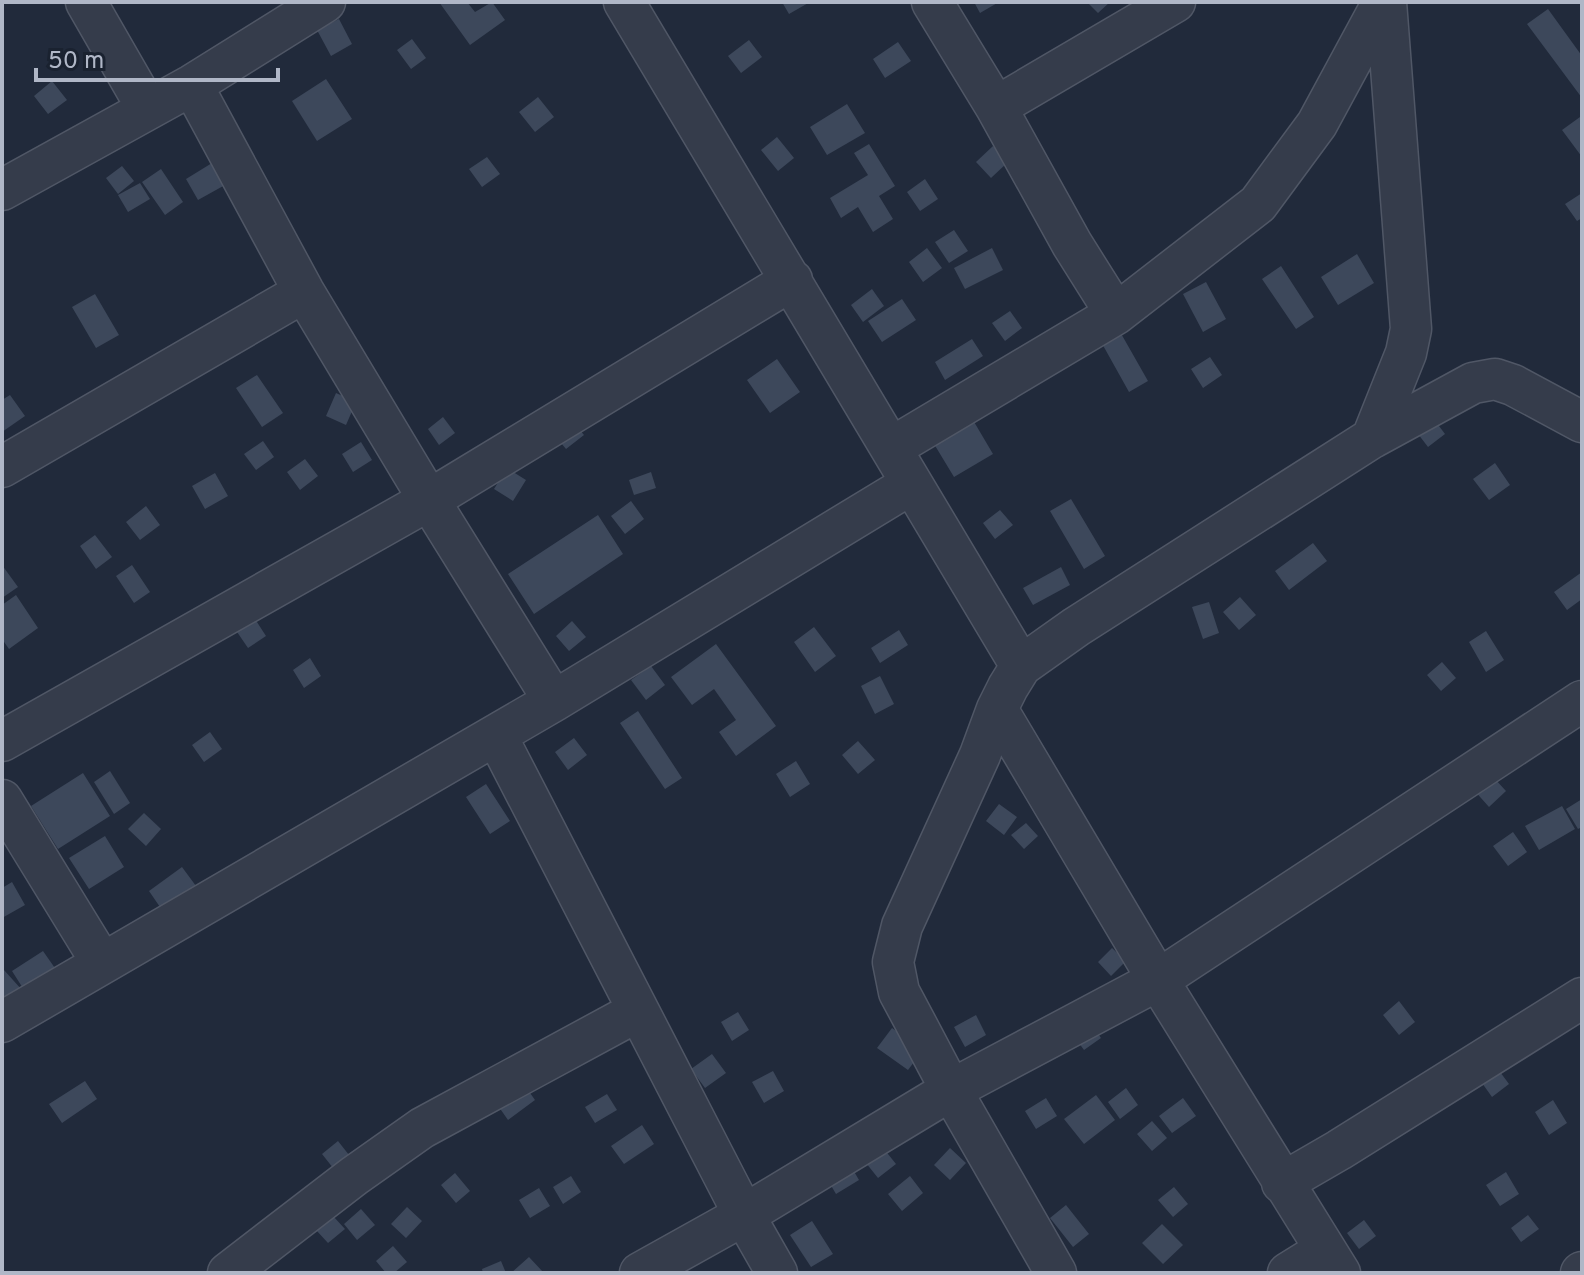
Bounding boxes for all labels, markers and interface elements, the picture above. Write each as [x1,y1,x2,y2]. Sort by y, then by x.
scale bar [36,32,278,82]
text: 50 m [48,47,104,77]

